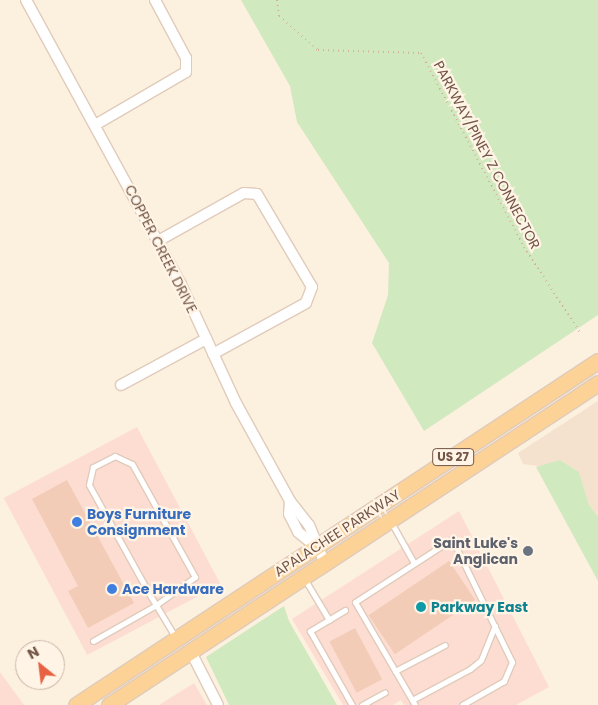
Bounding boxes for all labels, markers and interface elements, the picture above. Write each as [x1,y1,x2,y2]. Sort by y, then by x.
street label: PARKWAY/PINEY Z CONNECTOR [430,58,544,252]
street label: COPPER CREEK DRIVE [121,182,201,316]
road number: US 27 [432,448,474,467]
street label: APALACHEE PARKWAY [271,486,403,580]
place label: Boys Furniture Consignment [87,506,191,538]
marker: Boys Furniture Consignment [71,516,83,528]
place label: Saint Luke's Anglican [433,535,518,568]
marker: Saint Luke's Anglican [522,545,534,557]
place label: Ace Hardware [122,581,224,597]
marker: Ace Hardware [106,583,118,595]
place label: Parkway East [431,599,528,615]
marker: Parkway East [415,601,427,613]
north arrow [15,640,65,690]
text: N [24,641,43,664]

